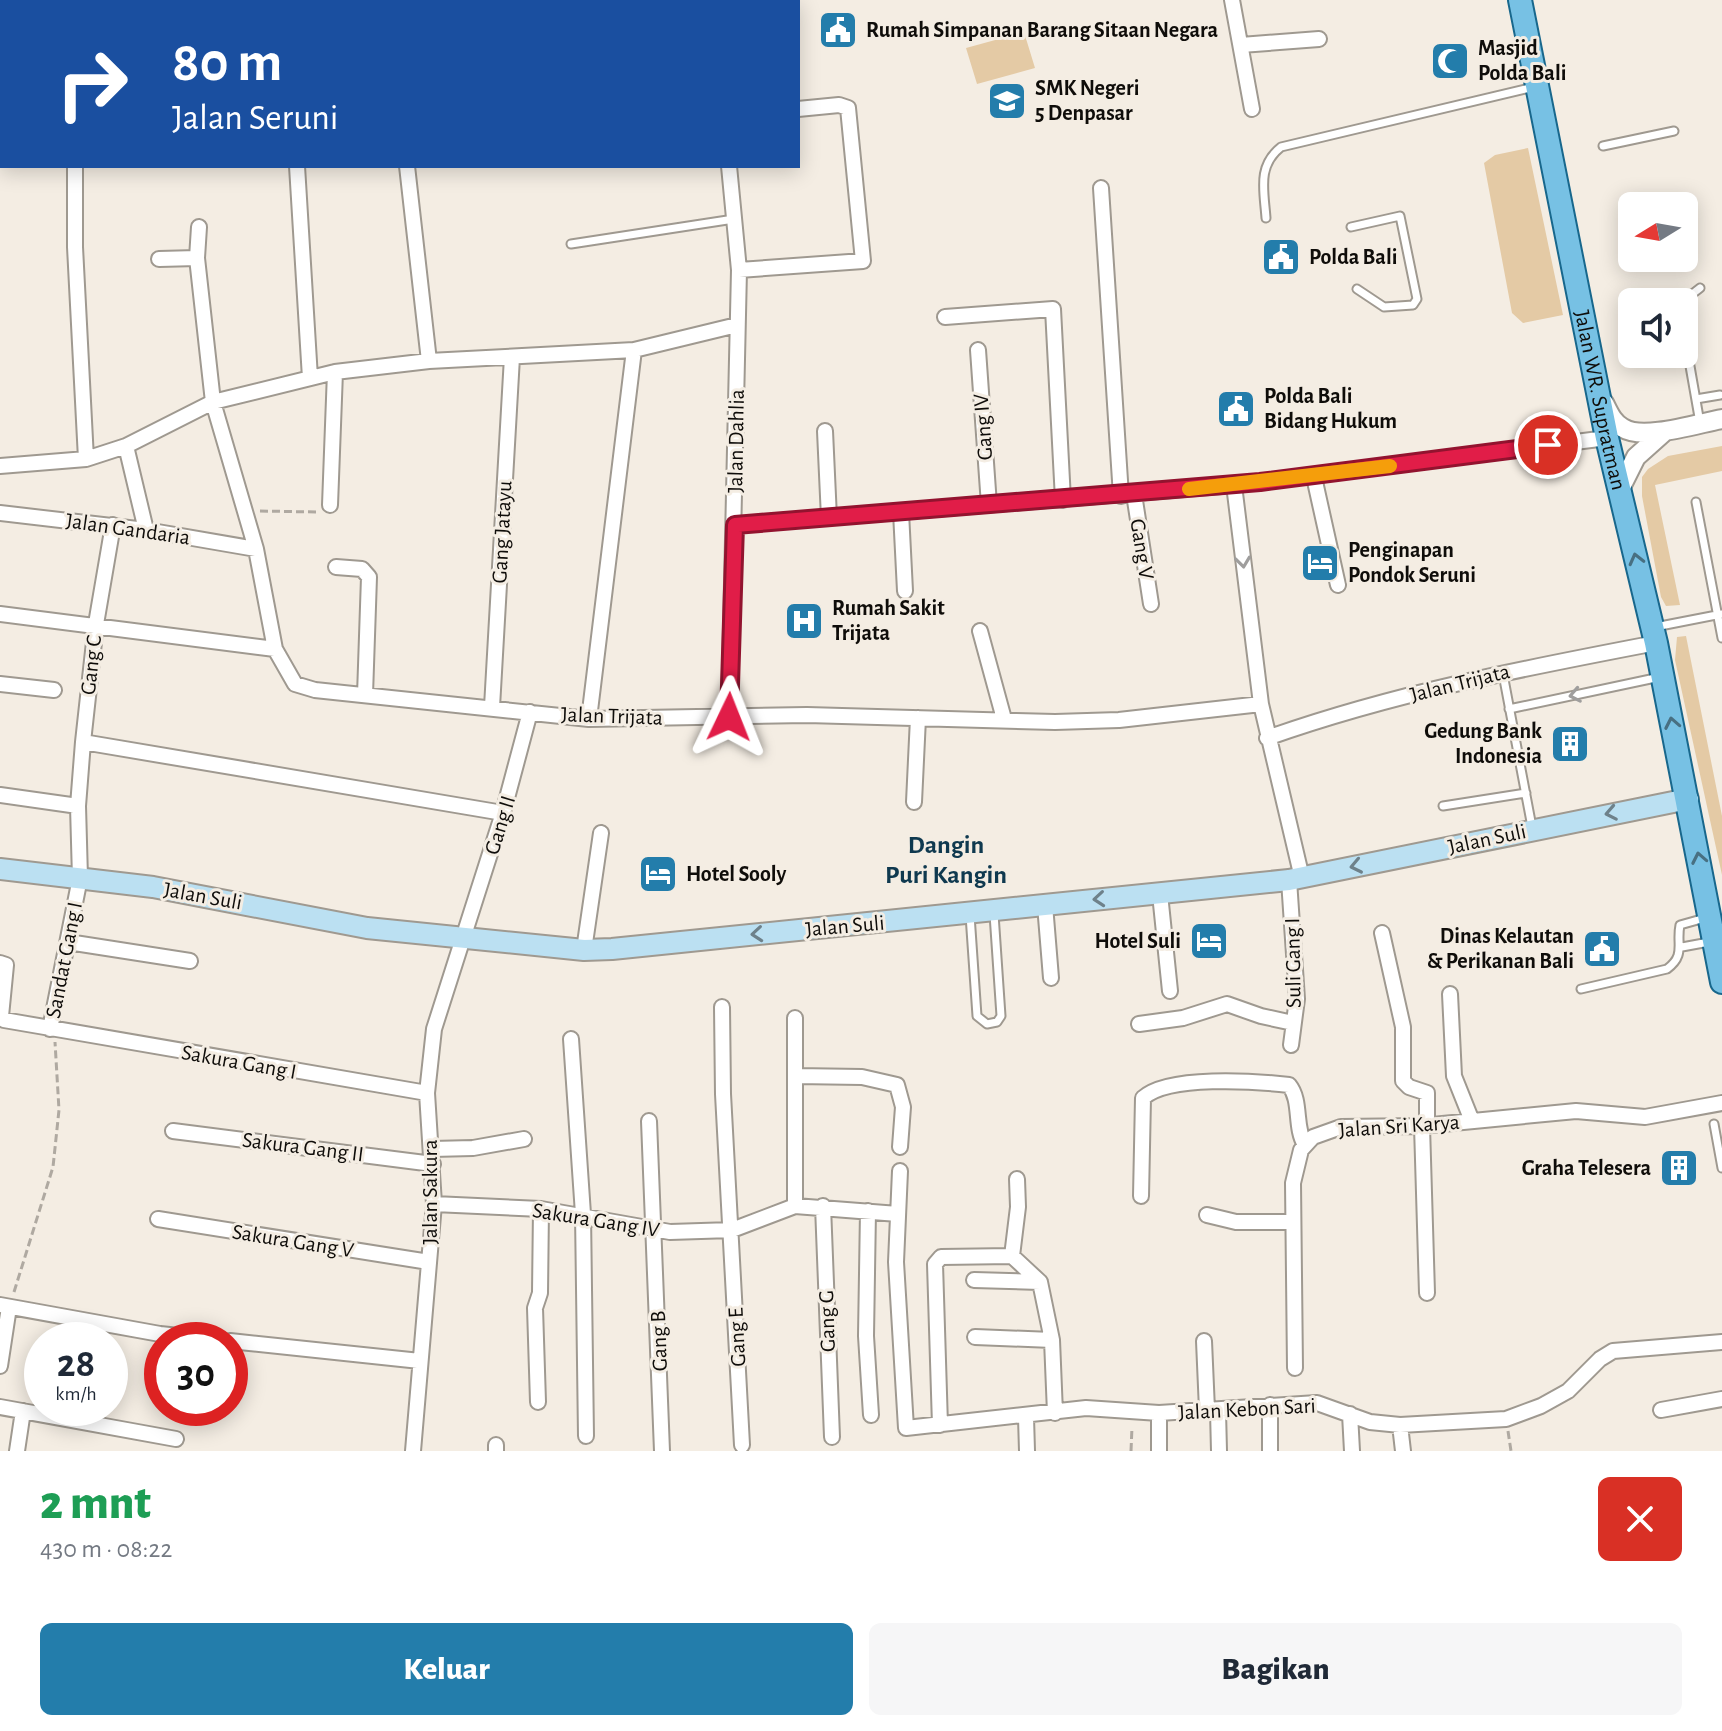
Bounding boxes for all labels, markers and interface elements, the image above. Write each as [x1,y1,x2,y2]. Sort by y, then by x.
public building icon: Rumah Simpanan Barang Sitaan Negara [817,9,859,51]
place label: Rumah Simpanan Barang Sitaan Negara [866,19,1219,41]
icon: right [40,32,144,136]
text: 80 m [172,35,282,91]
place label: Masjid Polda Bali [1478,37,1566,84]
mosque icon: Masjid Polda Bali [1429,40,1471,82]
place label: SMK Negeri 5 Denpasar [1035,77,1139,124]
school or university icon: SMK Negeri 5 Denpasar [986,80,1028,122]
text: Jalan Seruni [172,100,339,136]
north arrow [1618,192,1698,272]
map controls [1618,192,1698,368]
public building icon: Polda Bali [1260,236,1302,278]
place label: Polda Bali [1309,246,1397,268]
button: sound [1618,288,1698,368]
street label: Jalan WR. Supratman [1571,308,1630,492]
place label: Polda Bali Bidang Hukum [1264,385,1397,432]
public building icon: Polda Bali Bidang Hukum [1215,388,1257,430]
street label: Jalan Dahlia [724,389,748,493]
street label: Gang IV [970,392,996,461]
pin [1514,411,1582,479]
icon: arrive [1526,423,1570,467]
street label: Gang Jatayu [488,480,516,584]
street label: Jalan Gandaria [65,509,191,549]
street label: Gang V [1126,517,1158,581]
place label: Penginapan Pondok Seruni [1348,539,1476,586]
hotel icon: Penginapan Pondok Seruni [1299,542,1341,584]
one-way arrow [1629,553,1646,567]
one-way arrow [1235,556,1252,569]
place label: Rumah Sakit Trijata [832,597,945,645]
hospital icon: Rumah Sakit Trijata [783,600,825,642]
street label: Gang C [77,634,105,696]
street label: Jalan Trijata [1408,660,1512,706]
position arrow [687,675,771,759]
one-way arrow [1569,686,1582,703]
street label: Jalan Trijata [561,703,663,729]
one-way arrow [1665,716,1682,729]
place label: Gedung Bank Indonesia [1424,720,1542,767]
building icon: Gedung Bank Indonesia [1549,723,1591,765]
street label: Gang II [481,793,519,857]
one-way arrow [1604,804,1618,821]
street label: Jalan Suli [1446,820,1528,858]
district label: Dangin Puri Kangin [885,832,1007,888]
one-way arrow [1692,851,1709,865]
hotel icon: Hotel Sooly [637,853,679,895]
one-way arrow [1350,857,1364,874]
place label: Hotel Sooly [686,863,787,886]
street label: Jalan Suli [162,878,244,914]
one-way arrow [1092,891,1105,908]
street label: Sandat Gang I [42,900,86,1020]
street label: Jalan Suli [805,912,885,940]
street label: Suli Gang I [1281,918,1305,1008]
hotel icon: Hotel Suli [1188,920,1230,962]
one-way arrow [750,925,763,942]
place label: Dinas Kelautan & Perikanan Bali [1427,925,1574,972]
public building icon: Dinas Kelautan & Perikanan Bali [1581,928,1623,970]
place label: Hotel Suli [1095,930,1181,952]
street label: Sakura Gang I [180,1041,298,1083]
street label: Jalan Sri Karya [1338,1111,1460,1141]
street label: Sakura Gang II [241,1129,365,1165]
street label: Jalan Sakura [419,1139,441,1245]
building icon: Graha Telesera [1658,1147,1700,1189]
place label: Graha Telesera [1522,1157,1651,1179]
street label: Sakura Gang IV [531,1199,662,1241]
street label: Sakura Gang V [231,1221,356,1262]
street label: Gang G [815,1290,839,1352]
street label: Gang E [724,1306,750,1367]
street label: Gang B [647,1310,671,1372]
speed limit sign: 30 [144,1322,248,1426]
text: 28 [57,1344,95,1384]
text: km/h [55,1384,97,1404]
street label: Jalan Kebon Sari [1178,1394,1316,1424]
button: close [1598,1477,1682,1561]
text: 2 mnt [40,1480,151,1528]
text: 430 m · 08:22 [40,1536,172,1562]
button: Keluar [40,1623,853,1715]
button: Bagikan [869,1623,1682,1715]

